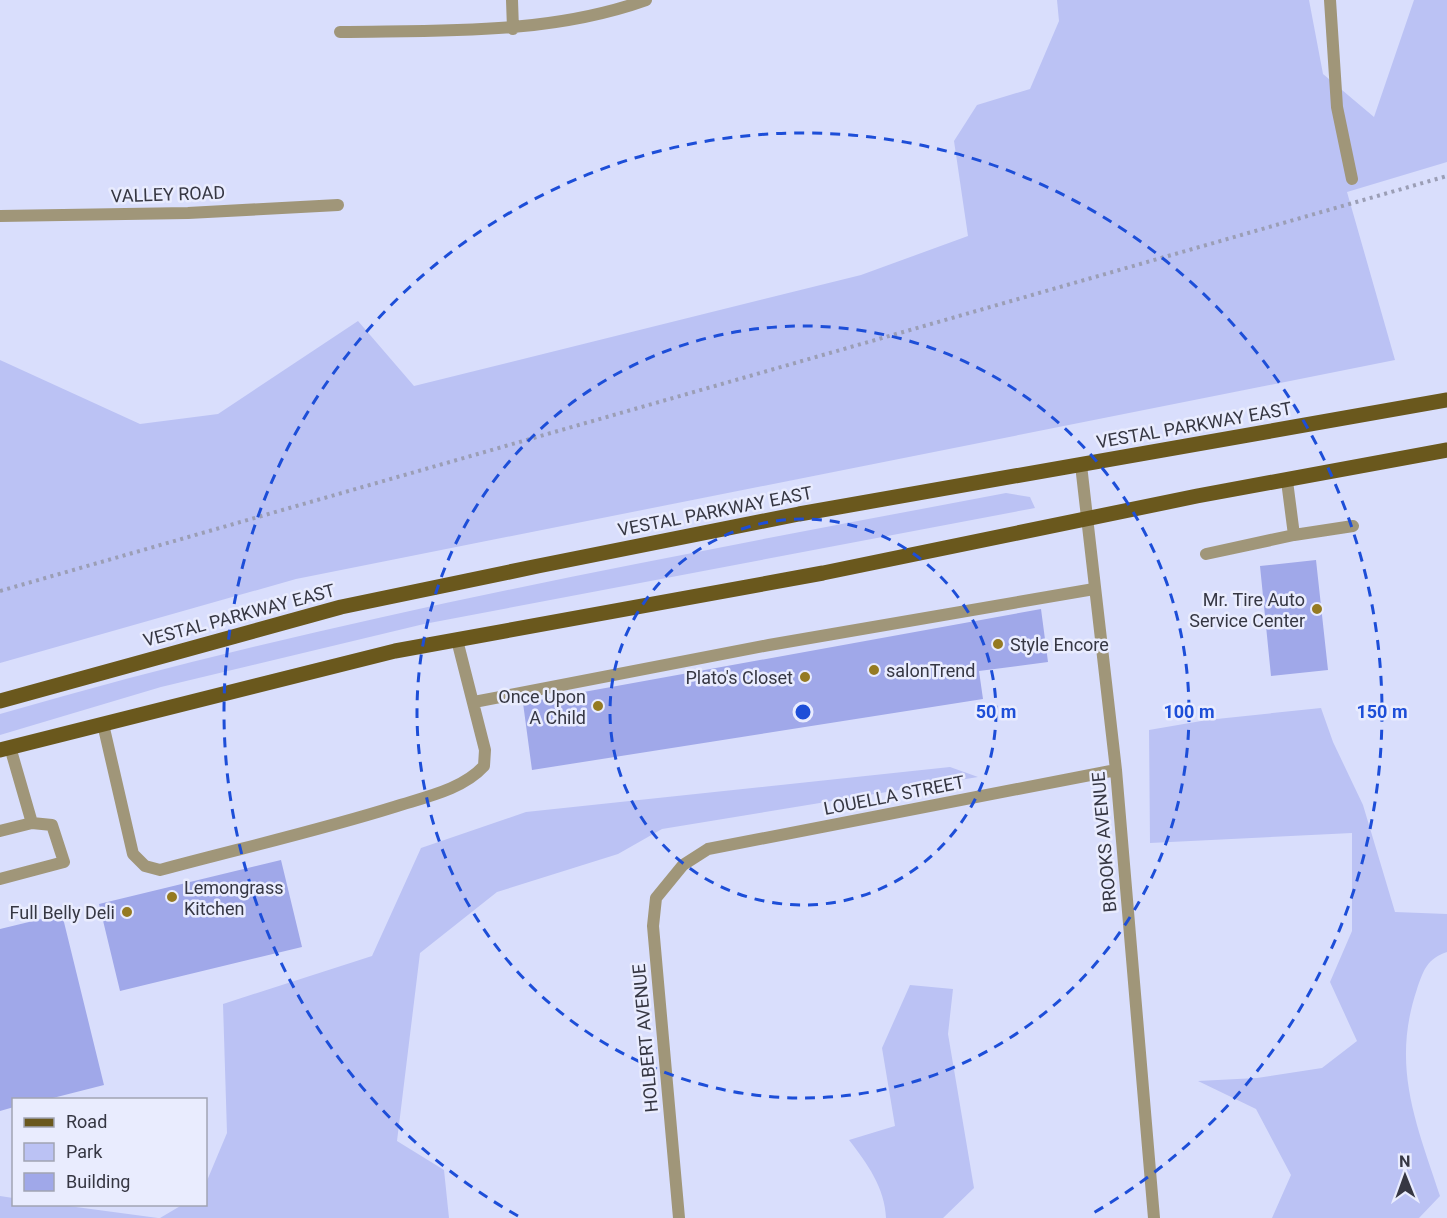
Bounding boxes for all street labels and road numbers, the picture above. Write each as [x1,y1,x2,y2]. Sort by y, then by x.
street label: VALLEY ROAD [111,182,225,206]
street label: VESTAL PARKWAY EAST [1095,397,1293,453]
street label: VESTAL PARKWAY EAST [616,482,814,540]
street label: VESTAL PARKWAY EAST [141,579,337,651]
street label: LOUELLA STREET [822,771,966,819]
street label: BROOKS AVENUE [1087,771,1121,913]
street label: HOLBERT AVENUE [628,963,662,1113]

